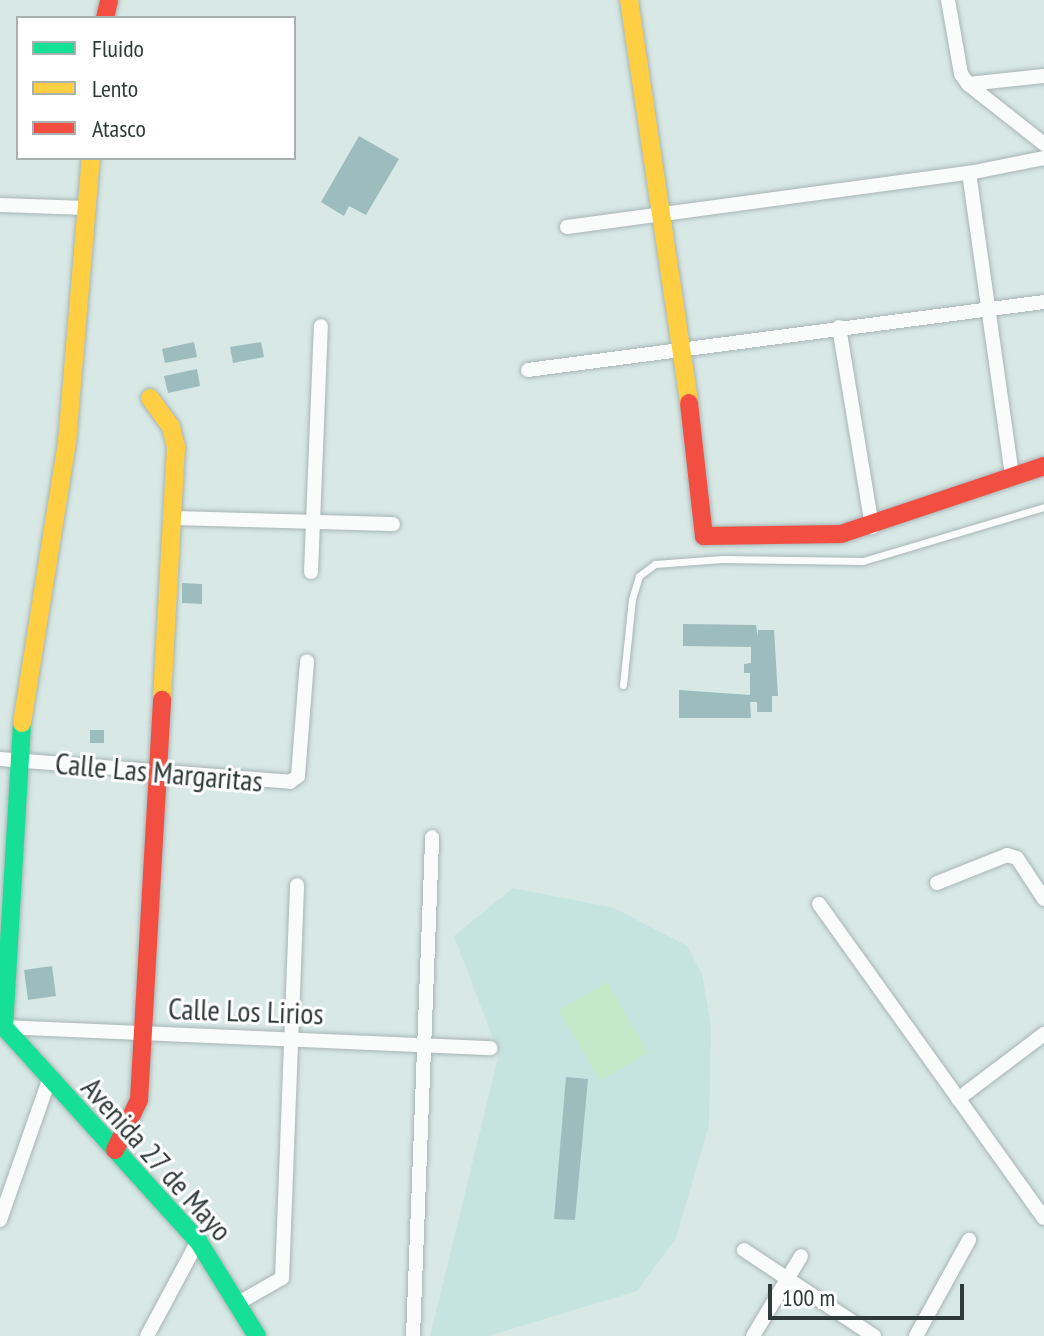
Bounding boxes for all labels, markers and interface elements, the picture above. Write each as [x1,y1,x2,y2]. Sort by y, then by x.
legend [16,16,296,160]
text: Fluido [92,33,144,64]
text: Lento [92,73,138,104]
text: Atasco [92,113,146,144]
street label: Calle Las Margaritas [54,745,264,799]
street label: Calle Los Lirios [168,990,324,1032]
street label: Avenida 27 de Mayo [74,1069,240,1249]
scale bar [772,1268,968,1318]
text: 100 m [782,1282,835,1313]

